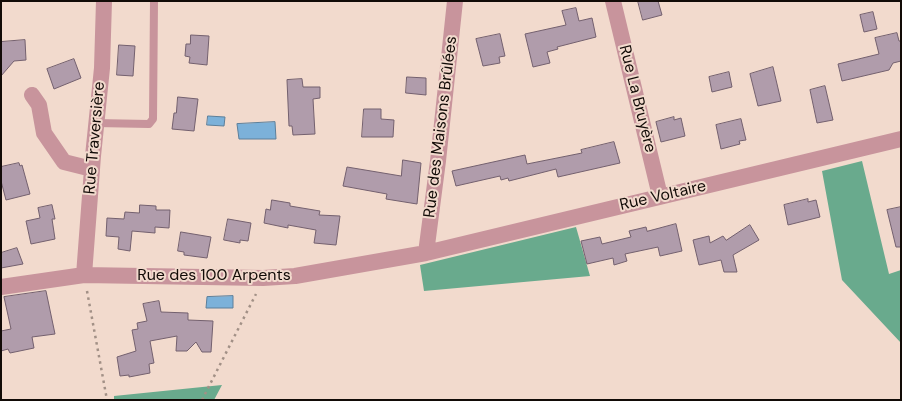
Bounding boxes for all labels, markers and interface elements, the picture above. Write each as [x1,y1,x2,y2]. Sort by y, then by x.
street label: Rue des Maisons Brûlées [420,35,462,219]
street label: Rue La Bruyère [614,43,660,155]
street label: Rue Traversière [81,81,109,195]
street label: Rue Voltaire [618,177,708,215]
street label: Rue des 100 Arpents [137,266,291,286]

